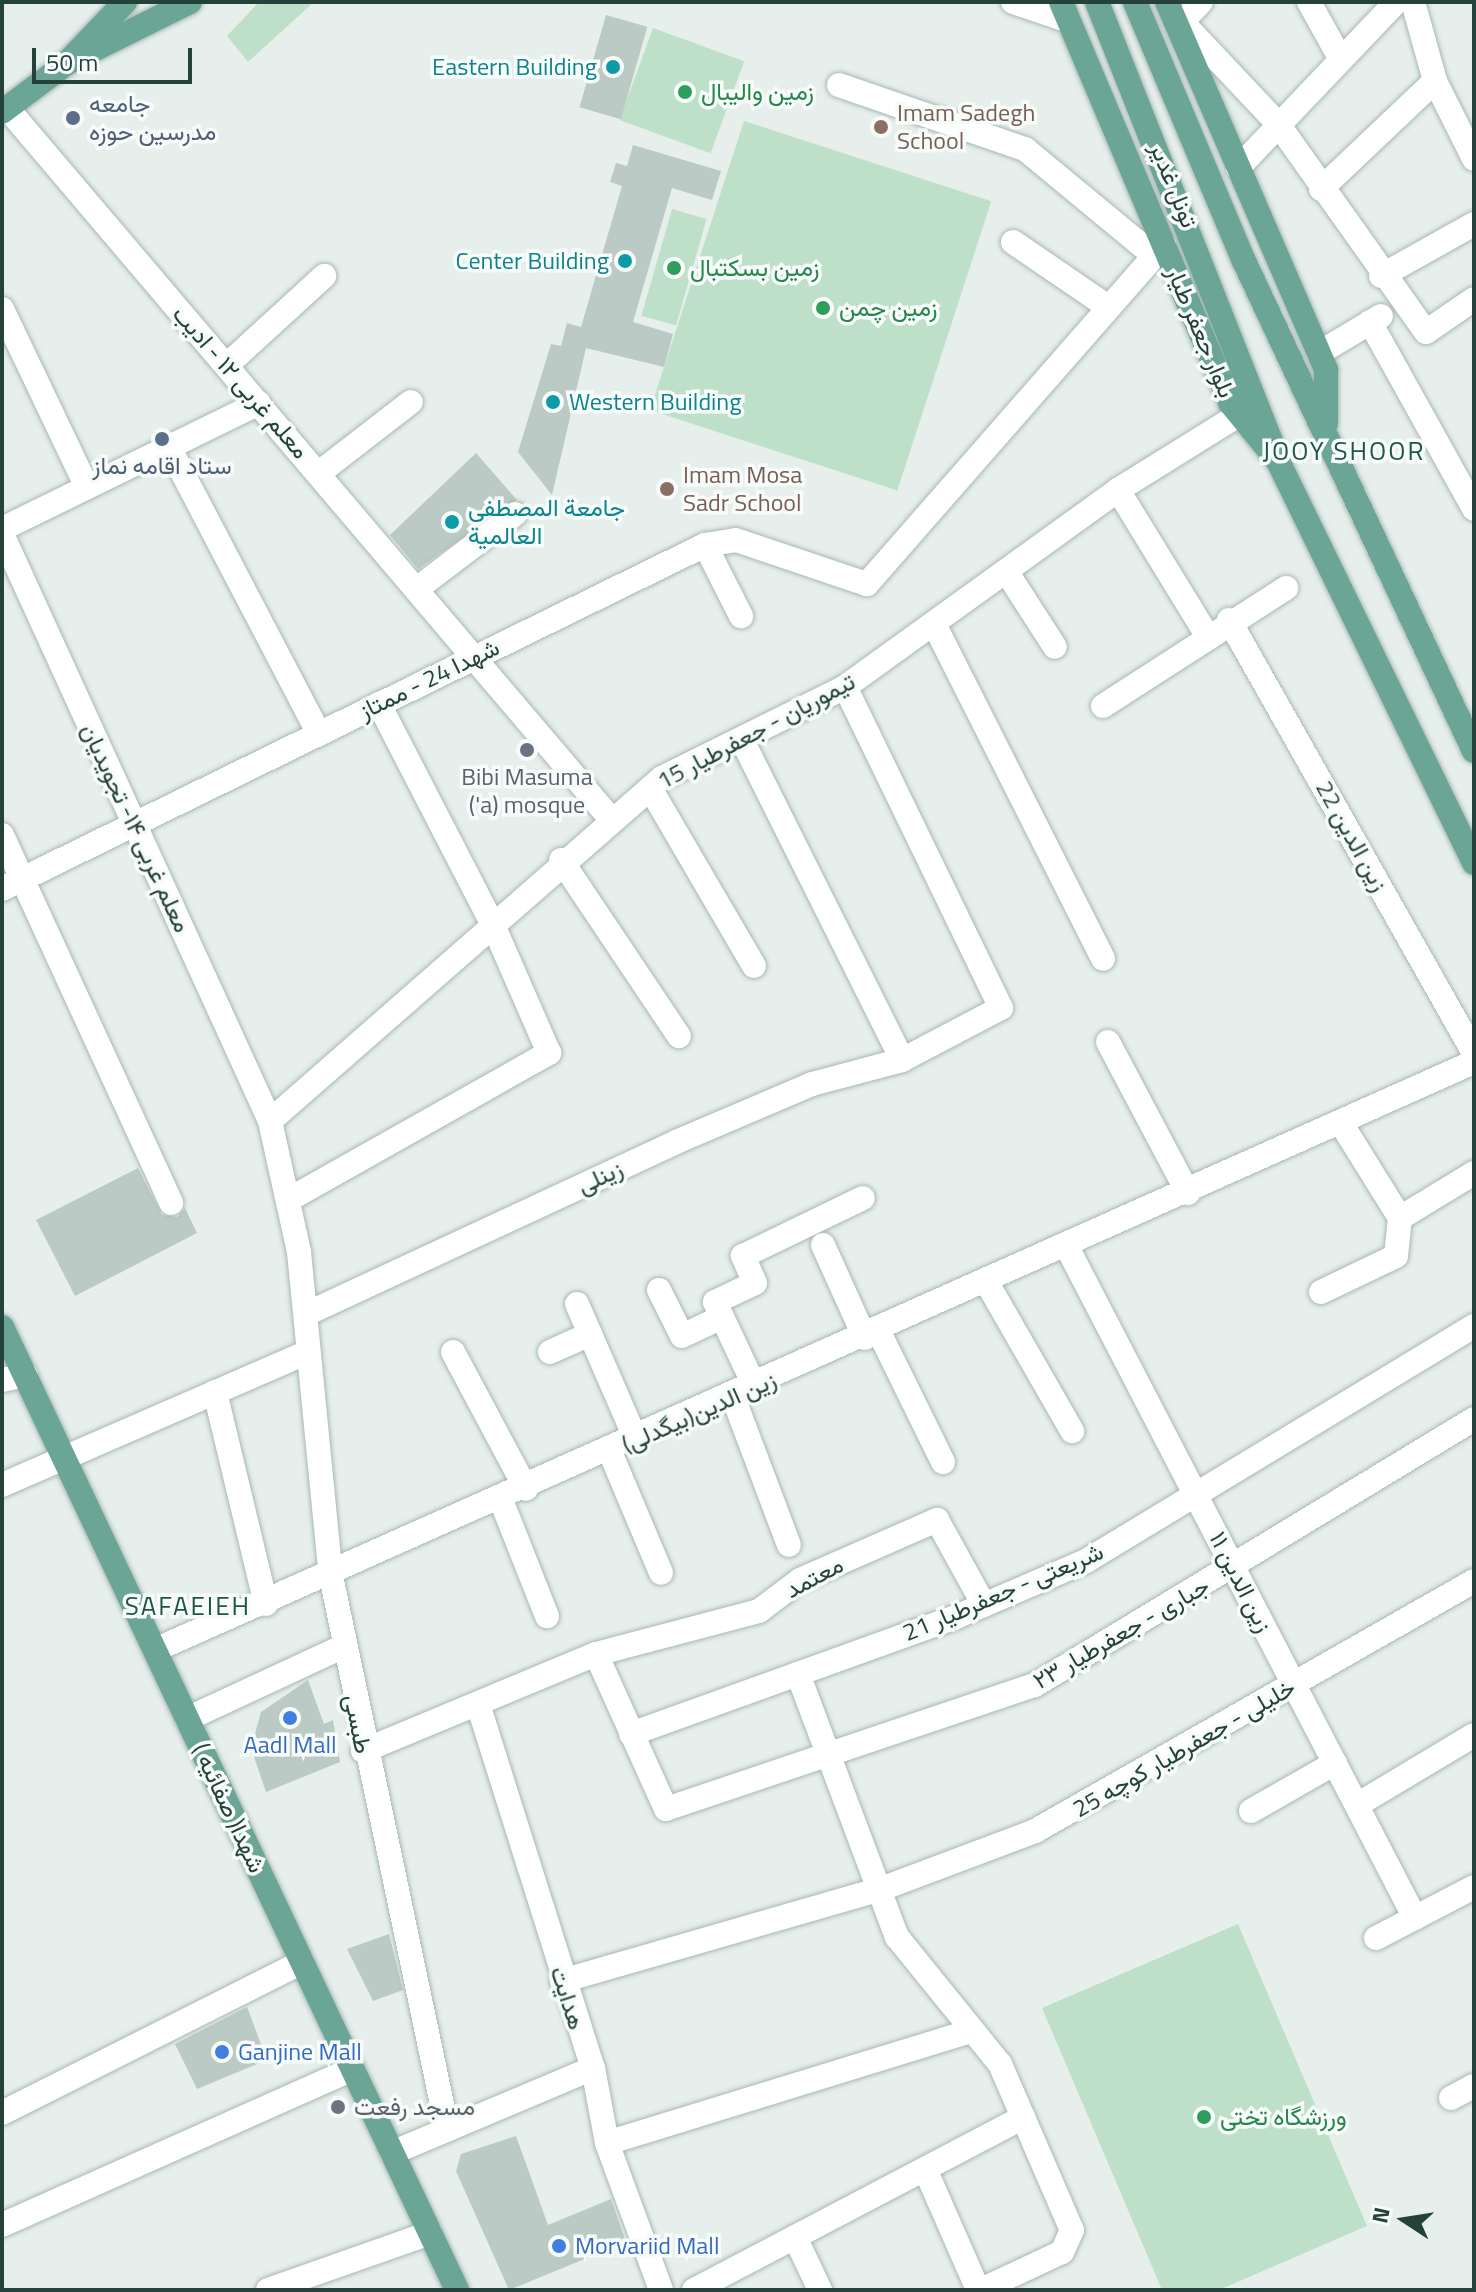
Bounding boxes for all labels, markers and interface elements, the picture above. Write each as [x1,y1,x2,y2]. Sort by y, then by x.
scale bar [36,32,196,82]
text: 50 m [46,44,98,80]
place label: Eastern Building [432,53,597,81]
marker: Eastern Building [604,58,622,76]
place label: زمین والیبال [701,78,814,106]
marker: زمین والیبال [676,83,694,101]
place label: جامعه مدرسین حوزه [89,90,216,146]
place label: Imam Sadegh School [897,99,1035,155]
marker: جامعه مدرسین حوزه [64,109,82,127]
marker: Imam Sadegh School [872,118,890,136]
street label: تونل غدیر [1144,138,1204,232]
place label: Center Building [456,247,609,275]
marker: Center Building [616,252,634,270]
place label: زمین بسکتبال [690,254,819,282]
marker: زمین بسکتبال [665,259,683,277]
street label: بلوار جعفر طیار [1160,262,1242,402]
place label: زمین چمن [839,294,937,322]
marker: زمین چمن [814,299,832,317]
street label: معلم غربی ۱۲ - ادیب [167,300,315,464]
place label: Western Building [569,388,742,416]
marker: Western Building [544,393,562,411]
marker: ستاد اقامه نماز [153,430,171,448]
district label: JOOY SHOOR [1263,435,1425,467]
place label: ستاد اقامه نماز [92,452,232,480]
place label: Imam Mosa Sadr School [683,461,802,517]
marker: Imam Mosa Sadr School [658,480,676,498]
place label: جامعة المصطفی العالمیة [468,494,625,550]
marker: جامعة المصطفی العالمیة [443,513,461,531]
street label: شهدا 24 - ممتاز [354,633,504,725]
street label: تیموریان - جعفرطیار 15 [652,667,860,795]
street label: معلم غربی ۱۴- تجویدیان [75,719,197,937]
marker: Bibi Masuma ('a) mosque [518,741,536,759]
place label: Bibi Masuma ('a) mosque [461,763,593,819]
street label: زین الدین 22 [1310,776,1394,896]
street label: زینلی [573,1154,627,1200]
street label: زین الدین(بیگدلی) [617,1365,781,1459]
street label: زین الدین ۱۱ [1203,1527,1279,1637]
street label: شریعتی - جعفرطیار 21 [899,1537,1107,1647]
street label: معتمد [780,1550,848,1604]
street label: جباری - جعفرطیار ۲۳ [1028,1571,1214,1695]
district label: SAFAEIEH [125,1590,251,1622]
street label: خلیلی - جعفرطیار کوچه 25 [1068,1673,1300,1823]
street label: طبسی [338,1692,378,1756]
marker: Aadl Mall [281,1709,299,1727]
place label: Aadl Mall [243,1731,337,1759]
street label: شهدا( صفائیه ) [187,1739,271,1877]
street label: هدایت [544,1963,592,2033]
place label: Ganjine Mall [238,2038,362,2066]
marker: Ganjine Mall [213,2043,231,2061]
place label: مسجد رفعت [354,2093,475,2121]
marker: مسجد رفعت [329,2098,347,2116]
place label: ورزشگاه تختی [1220,2103,1347,2131]
marker: ورزشگاه تختی [1195,2108,1213,2126]
north arrow [1364,2180,1444,2260]
text: N [1362,2204,1399,2226]
place label: Morvariid Mall [575,2232,719,2260]
marker: Morvariid Mall [550,2237,568,2255]

